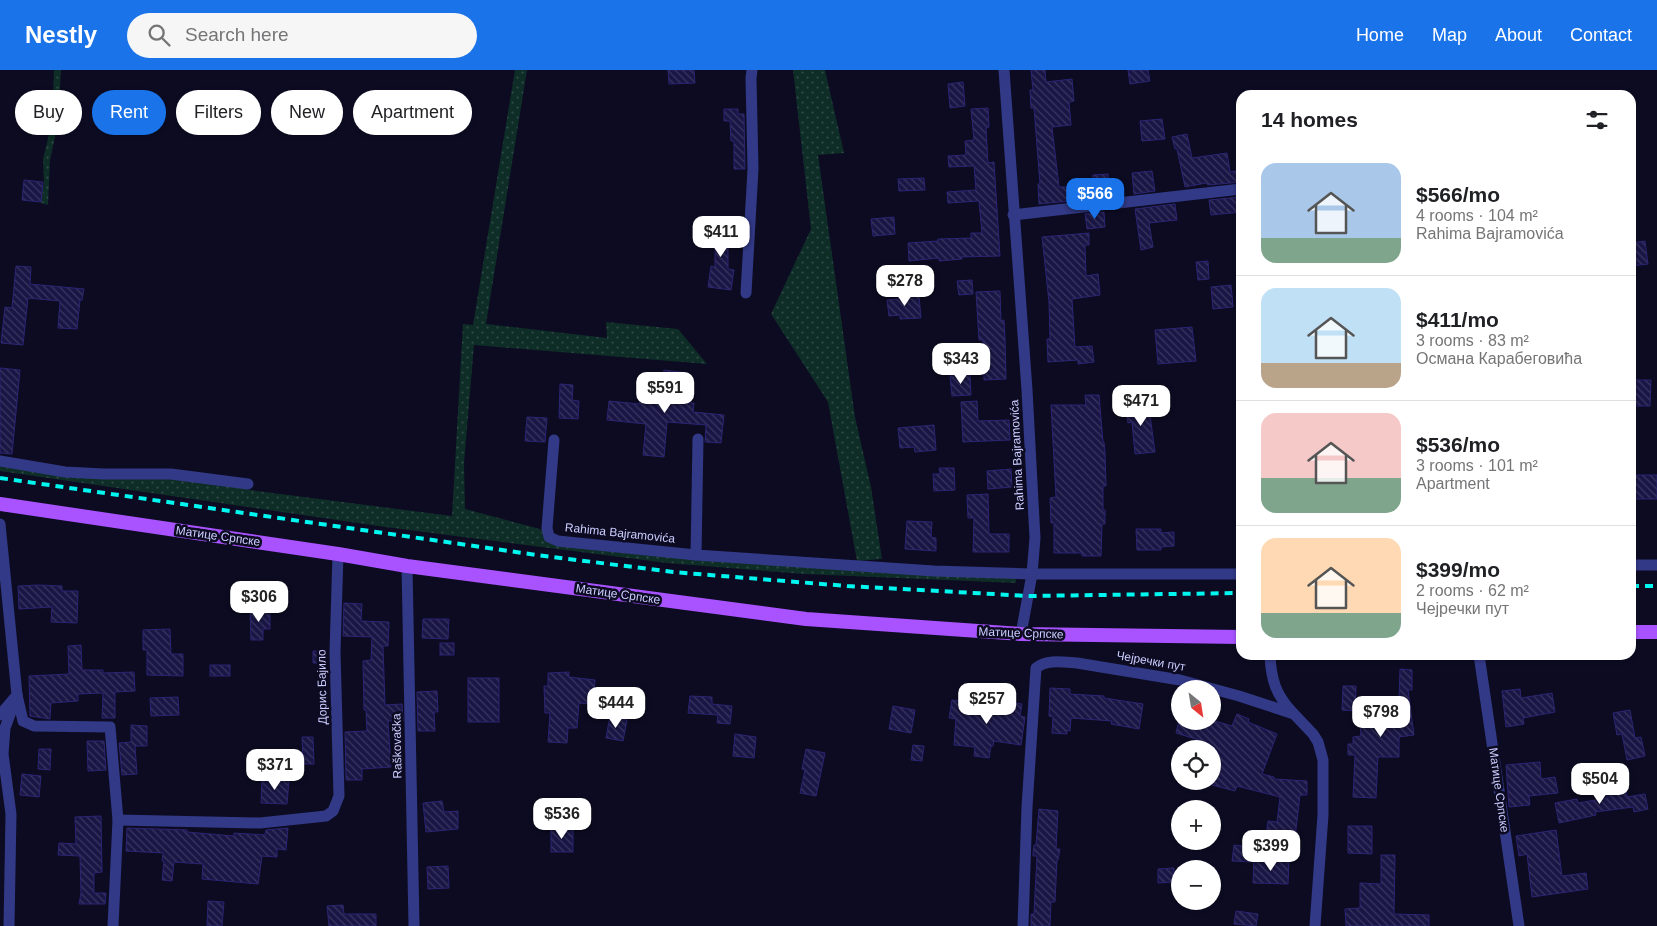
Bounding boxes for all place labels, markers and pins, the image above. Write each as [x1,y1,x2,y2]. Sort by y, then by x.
pin: $566 [1065,178,1125,220]
pin: $411 [691,216,751,258]
pin: $278 [875,264,935,307]
pin: $343 [931,342,991,385]
pin: $591 [635,372,695,414]
pin: $471 [1111,384,1171,427]
pin: $306 [229,580,289,623]
pin: $257 [957,682,1017,725]
pin: $444 [586,686,646,729]
pin: $798 [1351,696,1411,738]
pin: $371 [245,748,305,791]
pin: $504 [1570,762,1630,805]
pin: $536 [532,798,592,840]
pin: $399 [1241,830,1301,872]

